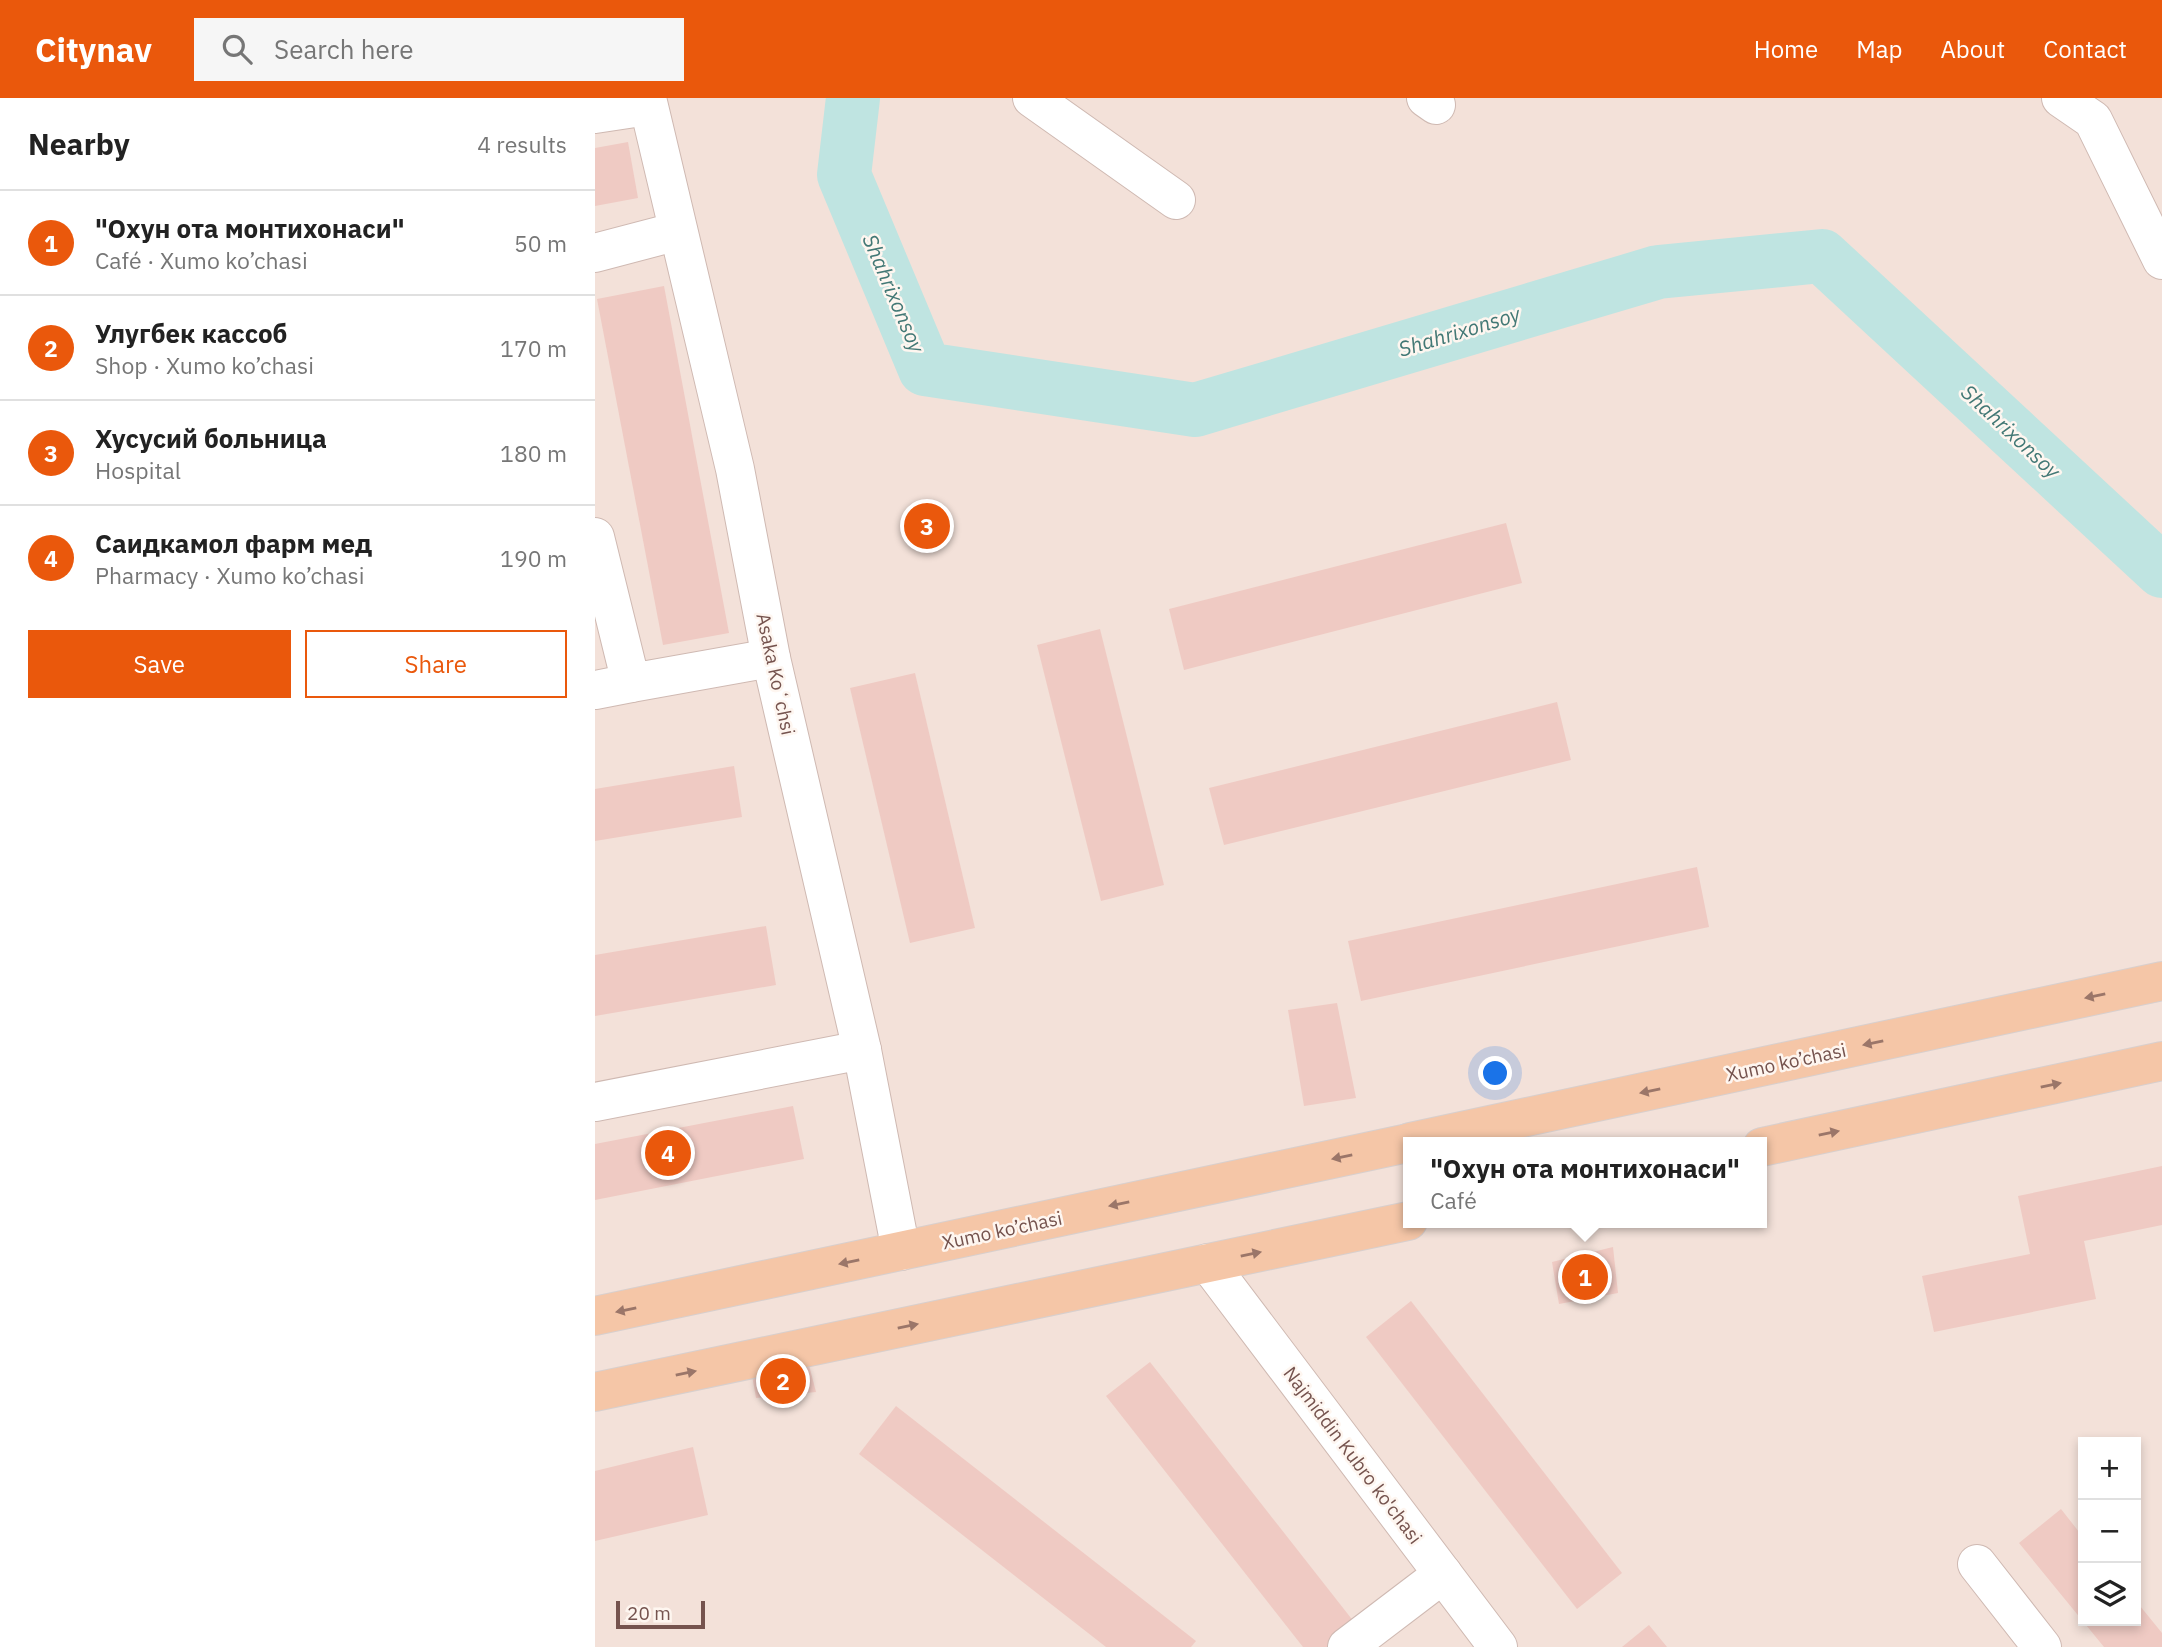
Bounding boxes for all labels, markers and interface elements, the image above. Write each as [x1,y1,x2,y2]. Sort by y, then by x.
search box [194,18,684,81]
text: Citynav [35,28,152,71]
icon: search [218,30,256,68]
text: Search here [274,32,413,66]
text: Home [1754,33,1818,65]
text: Map [1856,33,1902,65]
text: About [1940,33,2005,65]
text: Contact [2043,33,2127,65]
text: Nearby [28,124,130,163]
text: 4 results [477,129,567,159]
text: "Охун ота монтихонаси" [95,211,404,245]
text: 1 [44,228,58,258]
text: 50 m [514,228,567,258]
water label: Shahrixonsoy [857,230,932,357]
text: Café · Xumo ko’chasi [95,245,308,275]
water label: Shahrixonsoy [1395,299,1524,363]
text: Улугбек кассоб [95,316,287,350]
text: 2 [44,333,58,363]
text: 170 m [500,333,567,363]
text: Shop · Xumo ko’chasi [95,350,314,380]
water label: Shahrixonsoy [1955,378,2067,485]
text: Хусусий больница [95,421,327,455]
text: 3 [44,438,58,468]
text: 180 m [500,438,567,468]
text: Hospital [95,455,181,485]
pin: 3 [904,500,950,552]
text: Саидкамол фарм мед [95,526,372,560]
text: 4 [44,543,58,573]
text: 190 m [500,543,567,573]
text: Pharmacy · Xumo ko’chasi [95,560,364,590]
street label: Asaka Koʻchsi [751,611,801,737]
button: Save [28,630,291,698]
button: Share [305,630,567,698]
one-way arrow [2084,990,2106,1001]
street label: Xumo ko’chasi [1724,1038,1848,1086]
one-way arrow [1862,1038,1884,1049]
your location [1478,1056,1512,1090]
one-way arrow [2040,1080,2062,1091]
one-way arrow [1639,1085,1661,1096]
pin: 4 [645,1127,691,1179]
one-way arrow [1818,1127,1840,1138]
popup [1403,1137,1767,1228]
one-way arrow [1330,1151,1352,1162]
text: "Охун ота монтихонаси" [1430,1151,1740,1185]
text: Café [1430,1185,1477,1215]
one-way arrow [1108,1199,1130,1210]
street label: Xumo ko’chasi [940,1206,1064,1254]
one-way arrow [1240,1248,1262,1259]
pin: 1 [1562,1251,1608,1303]
one-way arrow [838,1257,860,1268]
one-way arrow [615,1304,637,1315]
one-way arrow [897,1320,919,1331]
pin: 2 [760,1355,806,1407]
street label: Najmiddin Kubro ko'chasi [1278,1361,1428,1549]
one-way arrow [675,1367,697,1378]
map controls [2078,1437,2141,1626]
button: + [2078,1437,2141,1500]
button: − [2078,1500,2141,1563]
button: layers [2078,1563,2141,1626]
scale bar [616,1598,705,1630]
text: 20 m [627,1601,671,1625]

